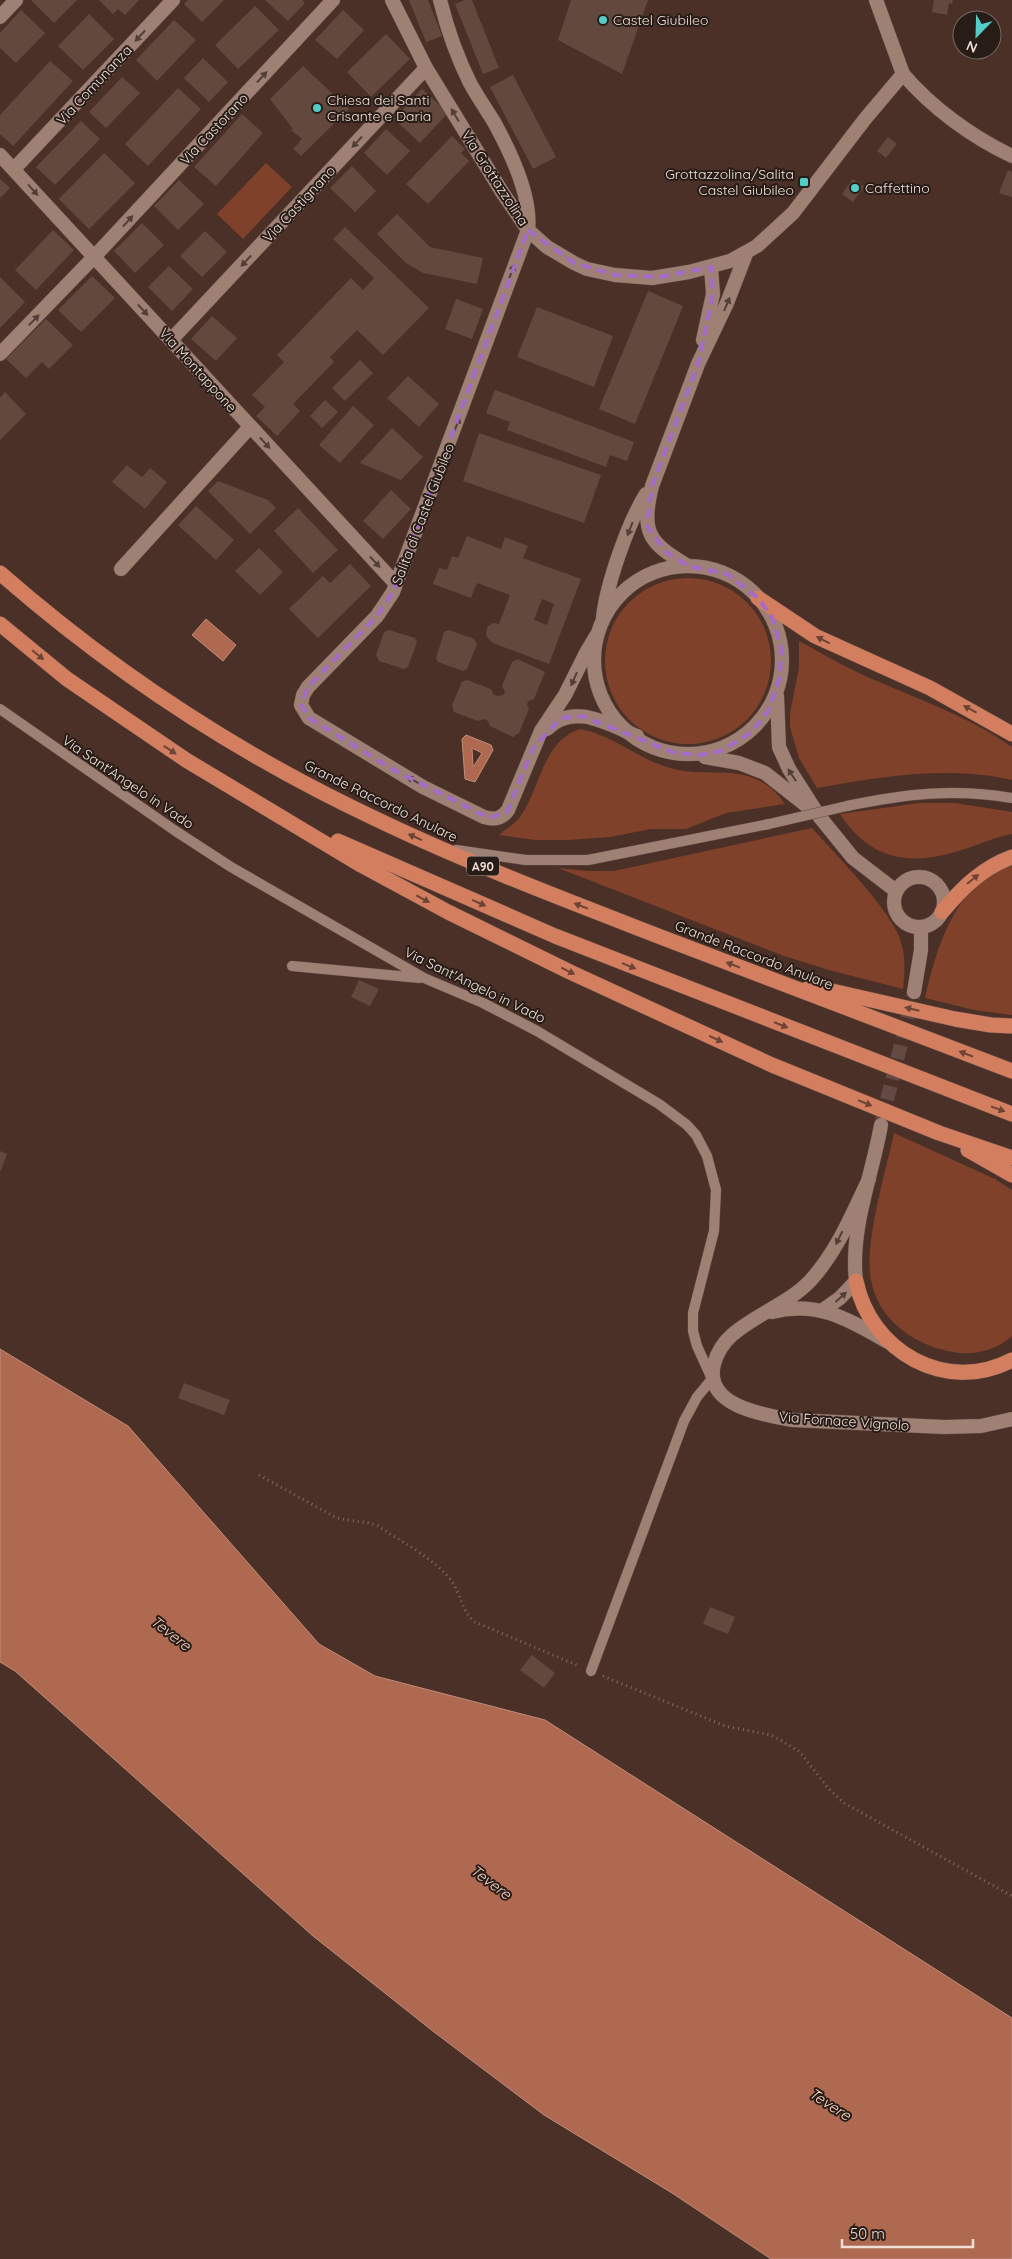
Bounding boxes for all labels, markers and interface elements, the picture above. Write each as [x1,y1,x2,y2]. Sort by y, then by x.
north arrow [952,10,1002,60]
place label: Castel Giubileo [613,11,708,29]
marker: Castel Giubileo [597,14,609,26]
one-way arrow [134,29,146,41]
text: N [964,37,980,57]
street label: Via Comunanza [52,41,136,129]
one-way arrow [256,71,268,83]
street label: Via Castorano [176,89,252,169]
place label: Chiesa dei Santi Crisante e Daria [327,91,431,125]
marker: Chiesa dei Santi Crisante e Daria [311,102,323,114]
one-way arrow [450,109,459,122]
street label: Via Grottazzolina [457,127,533,229]
one-way arrow [351,136,363,148]
street label: Via Castignano [259,162,339,246]
place label: Grottazzolina/Salita Castel Giubileo [665,165,794,199]
marker: Grottazzolina/Salita Castel Giubileo [798,176,810,188]
place label: Caffettino [865,179,930,197]
marker: Caffettino [849,182,861,194]
one-way arrow [27,184,39,196]
one-way arrow [122,215,133,228]
one-way arrow [240,254,252,266]
one-way arrow [508,264,516,278]
one-way arrow [723,297,731,311]
one-way arrow [137,304,149,316]
one-way arrow [28,314,40,326]
street label: Via Montappone [155,324,241,416]
one-way arrow [453,416,461,431]
one-way arrow [259,436,270,449]
street label: Salita di Castel Giubileo [388,441,458,587]
one-way arrow [626,522,634,537]
one-way arrow [369,555,381,567]
one-way arrow [816,636,830,644]
one-way arrow [31,650,44,661]
one-way arrow [569,672,577,686]
one-way arrow [963,705,977,713]
street label: Via Sant'Angelo in Vado [59,731,197,833]
one-way arrow [163,745,176,754]
street label: Grande Raccordo Anulare [301,756,461,846]
one-way arrow [788,768,797,781]
one-way arrow [406,776,419,785]
one-way arrow [408,832,422,840]
road number: A90 [467,856,499,876]
one-way arrow [966,874,979,885]
one-way arrow [416,894,430,903]
one-way arrow [472,900,486,908]
one-way arrow [573,902,588,910]
street label: Grande Raccordo Anulare [672,916,836,994]
street label: Via Sant'Angelo in Vado [401,943,549,1027]
one-way arrow [725,961,740,969]
one-way arrow [622,962,637,970]
one-way arrow [561,967,575,975]
one-way arrow [905,1005,920,1013]
one-way arrow [773,1022,788,1030]
one-way arrow [709,1035,723,1043]
one-way arrow [959,1050,974,1057]
one-way arrow [858,1099,873,1107]
one-way arrow [990,1106,1005,1113]
one-way arrow [835,1231,844,1246]
one-way arrow [834,1291,846,1303]
street label: Via Fornace Vignolo [778,1407,910,1435]
water label: Tevere [147,1611,195,1655]
water label: Tevere [467,1861,515,1904]
water label: Tevere [806,2084,855,2125]
scale bar [842,2216,973,2248]
text: 50 m [850,2224,885,2243]

